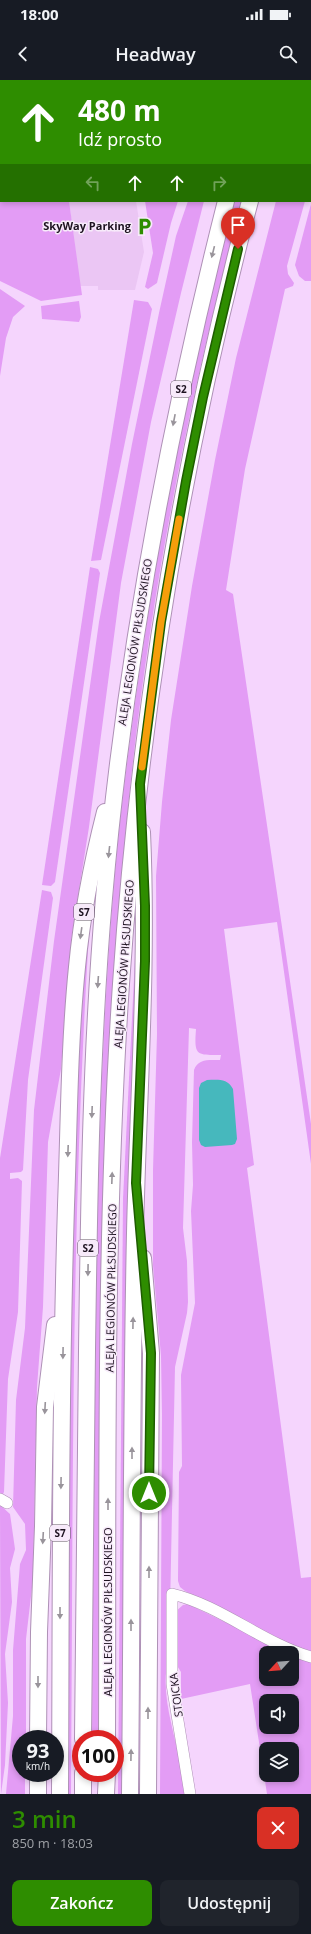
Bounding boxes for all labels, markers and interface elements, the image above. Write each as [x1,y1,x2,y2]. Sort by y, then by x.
text: 18:00 [20,4,59,24]
text: Headway [115,42,196,66]
icon: back [12,43,34,65]
icon: search [277,43,299,65]
text: 480 m [78,91,161,129]
icon: ahead [12,96,64,148]
text: Idź prosto [78,127,162,151]
icon: left [82,172,104,194]
icon: ahead [124,172,146,194]
icon: ahead [166,172,188,194]
icon: right [208,172,230,194]
pin [221,208,255,249]
icon: arrive [227,214,249,236]
parking icon: SkyWay Parking [134,216,154,236]
place label: SkyWay Parking [43,218,132,233]
one-way arrow [210,247,216,259]
road number: S2 [171,381,191,397]
one-way arrow [171,414,177,426]
street label: ALEJA LEGIONÓW PIŁSUDSKIEGO [114,557,155,727]
one-way arrow [105,846,112,858]
street label: ALEJA LEGIONÓW PIŁSUDSKIEGO [110,879,137,1049]
road number: S7 [74,904,94,920]
one-way arrow [78,927,84,939]
one-way arrow [95,976,102,988]
one-way arrow [89,1106,95,1119]
one-way arrow [65,1145,71,1158]
one-way arrow [109,1172,116,1184]
street label: ALEJA LEGIONÓW PIŁSUDSKIEGO [102,1203,119,1373]
road number: S2 [78,1240,98,1256]
one-way arrow [85,1264,91,1277]
one-way arrow [130,1316,136,1329]
one-way arrow [60,1347,66,1360]
one-way arrow [42,1402,49,1414]
one-way arrow [129,1446,135,1459]
position arrow [128,1472,170,1514]
one-way arrow [58,1477,64,1490]
one-way arrow [105,1497,111,1510]
road number: S7 [50,1525,70,1541]
street label: ALEJA LEGIONÓW PIŁSUDSKIEGO [100,1528,115,1696]
one-way arrow [40,1532,46,1545]
one-way arrow [146,1565,152,1578]
one-way arrow [57,1607,63,1620]
one-way arrow [128,1618,134,1631]
north arrow [259,1646,299,1686]
map controls [259,1646,299,1782]
street label: STOICKA [165,1672,186,1718]
one-way arrow [35,1676,41,1689]
button: sound [259,1694,299,1734]
one-way arrow [145,1706,151,1719]
speed limit sign: 100 [72,1730,124,1782]
text: 93 [27,1737,49,1764]
button: layers [259,1742,299,1782]
one-way arrow [128,1748,134,1761]
text: km/h [26,1759,50,1773]
text: 3 min [12,1802,77,1835]
button: close [257,1807,299,1849]
text: 850 m · 18:03 [12,1834,93,1852]
button: Zakończ [12,1880,152,1926]
button: Udostępnij [160,1880,299,1926]

